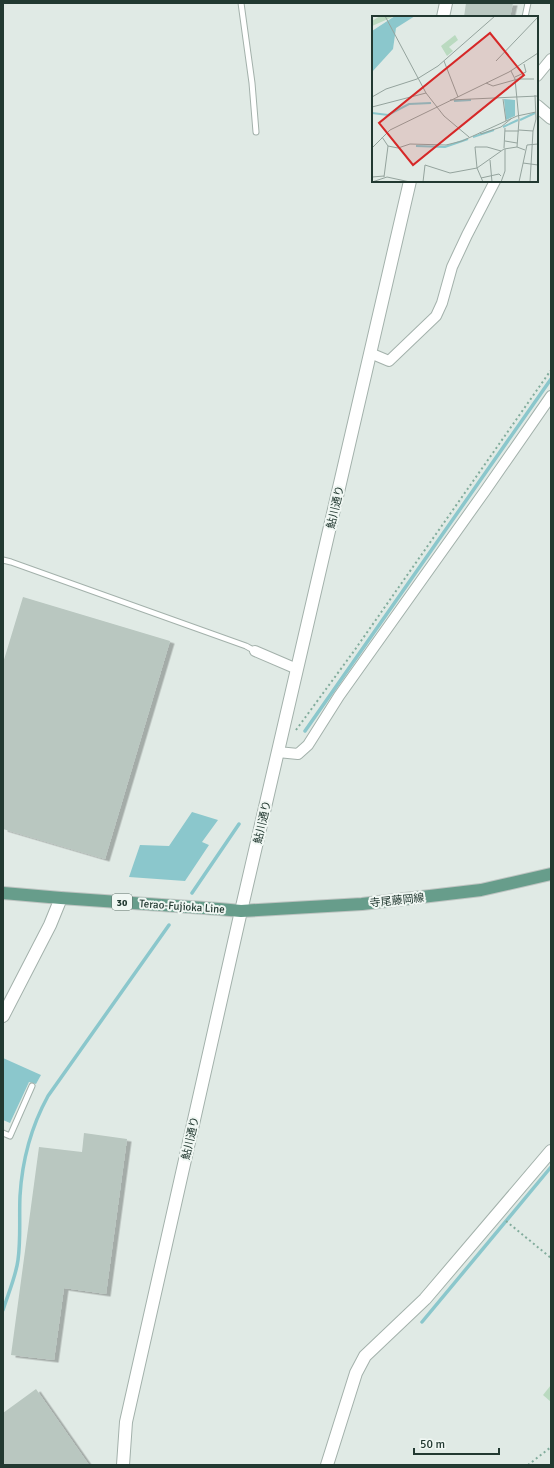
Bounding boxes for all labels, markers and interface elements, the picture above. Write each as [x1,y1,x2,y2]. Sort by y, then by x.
inset map [372,16,538,182]
street label: 鮎川通り [324,484,347,530]
street label: 鮎川通り [251,799,274,845]
street label: 寺尾藤岡線 [369,891,425,910]
road number: 30 [112,894,132,910]
street label: Terao-Fujioka Line [139,897,225,916]
street label: 鮎川通り [179,1115,202,1161]
scale bar [414,1430,499,1456]
text: 50 m [420,1437,445,1452]

